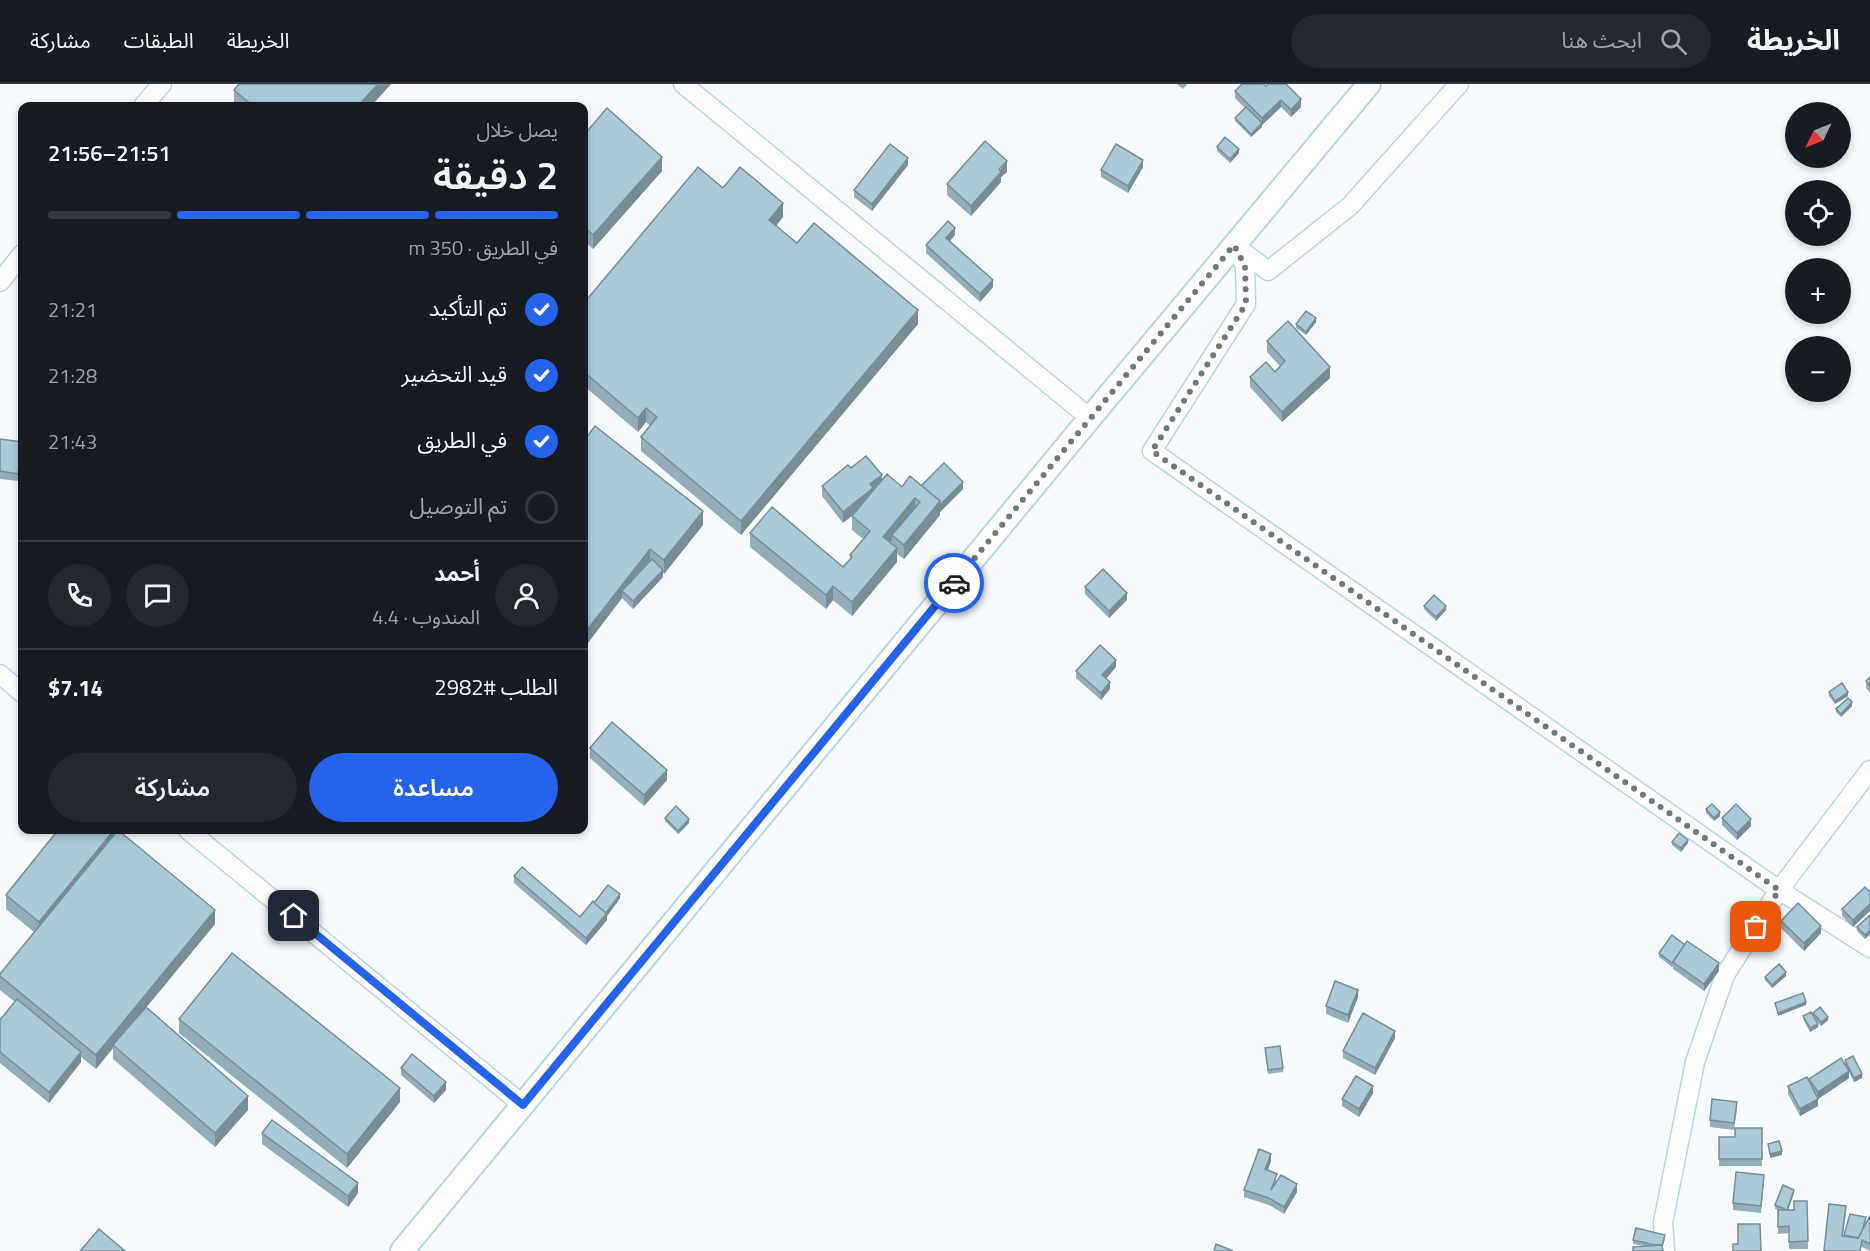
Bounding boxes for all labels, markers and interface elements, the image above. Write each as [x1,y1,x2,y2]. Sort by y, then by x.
search box [1291,14,1711,68]
text: الخريطة [1747,18,1840,61]
text: ابحث هنا [1561,23,1642,57]
text: مشاركة [30,24,91,56]
text: الطبقات [124,24,194,56]
text: الخريطة [227,24,290,56]
icon: search [1657,25,1690,58]
north arrow [1785,102,1851,168]
map controls [1785,102,1851,402]
text: يصل خلال [476,114,558,145]
text: 21:51–21:56 [48,136,171,170]
text: 2 دقيقة [433,145,558,204]
button: locate [1785,180,1851,246]
text: في الطريق · 350 m [408,232,558,263]
button: + [1785,258,1851,324]
text: تم التأكيد [429,291,507,325]
icon: check [525,293,558,326]
text: 21:21 [48,294,97,325]
button: − [1785,336,1851,402]
text: قيد التحضير [401,357,507,391]
icon: check [525,359,558,392]
text: 21:28 [48,360,97,391]
text: في الطريق [417,423,507,457]
icon: check [525,425,558,458]
text: 21:43 [48,426,97,457]
text: تم التوصيل [410,489,507,523]
courier [924,553,984,613]
text: أحمد [434,556,480,590]
button: phone [48,564,111,627]
button: chat [126,564,189,627]
button: person [495,564,558,627]
icon: car [938,567,971,600]
text: المندوب · 4.4 [372,601,480,632]
text: الطلب #2982 [434,670,558,704]
text: $7.14 [48,671,103,705]
button: مشاركة [48,753,297,822]
button: مساعدة [309,753,558,822]
pin [268,890,319,941]
icon: home [277,899,310,932]
pin [1730,901,1781,952]
icon: bag [1739,910,1772,943]

